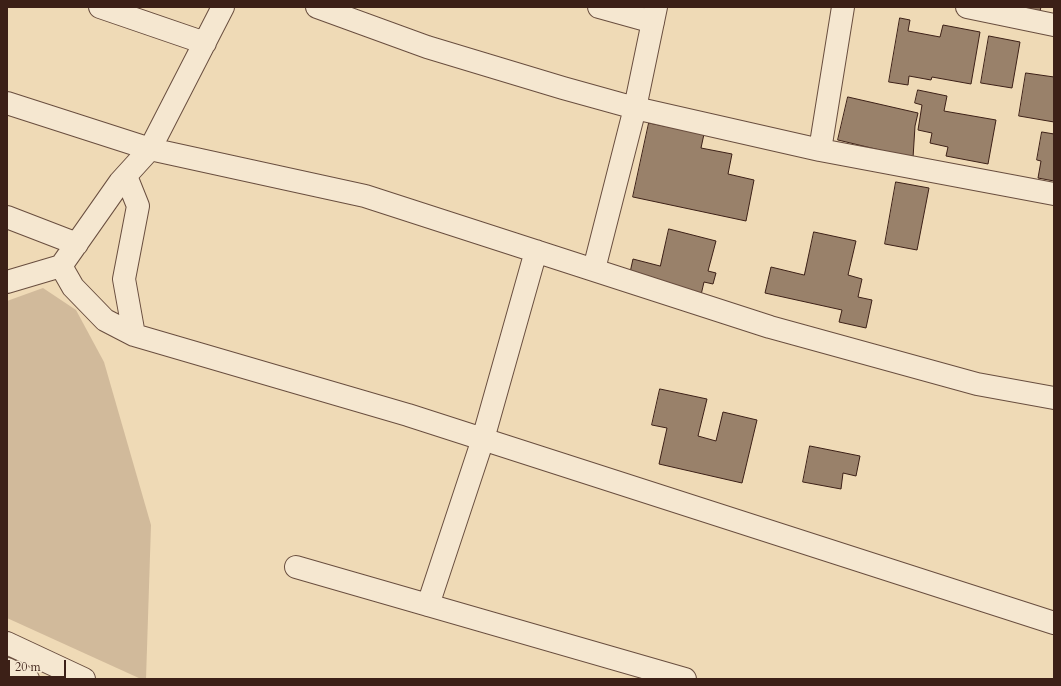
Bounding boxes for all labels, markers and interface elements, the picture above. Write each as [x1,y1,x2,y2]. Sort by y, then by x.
scale bar [10,652,68,678]
text: 20 m [15,659,41,675]

